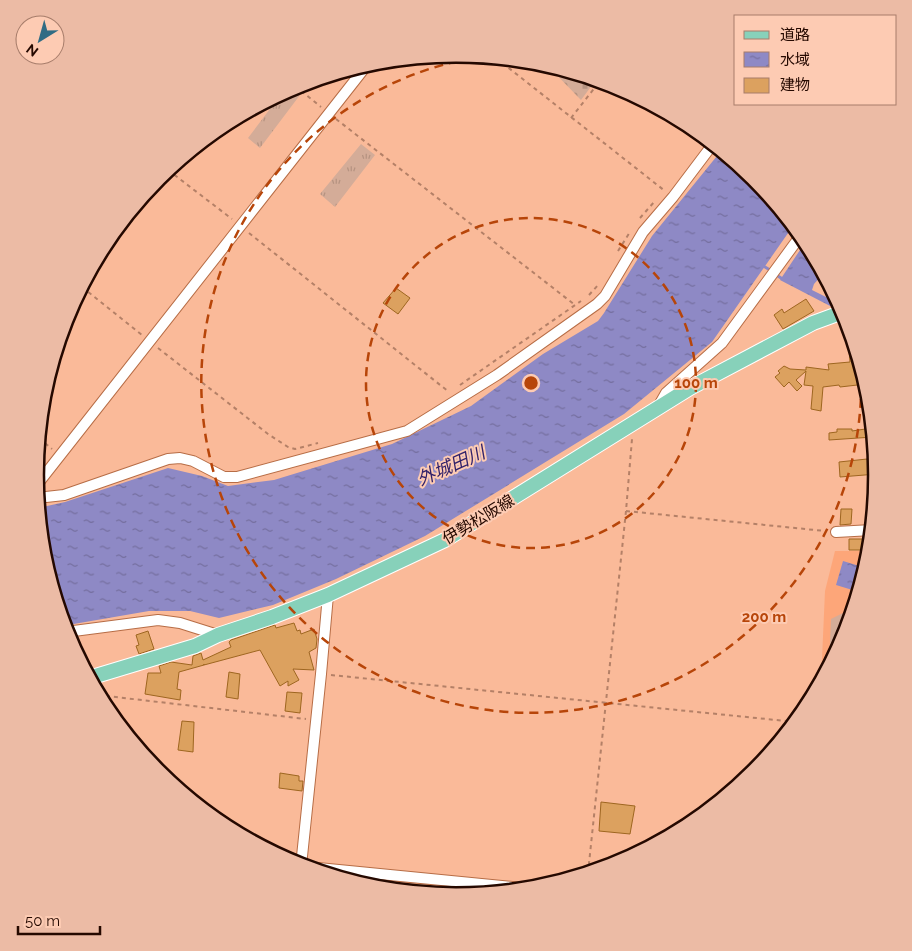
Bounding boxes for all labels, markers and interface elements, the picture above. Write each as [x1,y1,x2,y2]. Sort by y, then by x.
north arrow [15,15,65,65]
legend [734,15,897,105]
text: 道路 [780,26,810,44]
text: N [23,41,41,60]
text: 水域 [780,51,810,69]
text: 建物 [780,76,810,94]
centre of rings [522,374,540,392]
text: 100 m [674,374,718,392]
water label: 外城田川 [414,440,490,490]
street label: 伊勢松阪線 [439,491,517,548]
text: 200 m [742,608,786,626]
scale bar [18,904,100,936]
text: 50 m [25,912,60,930]

